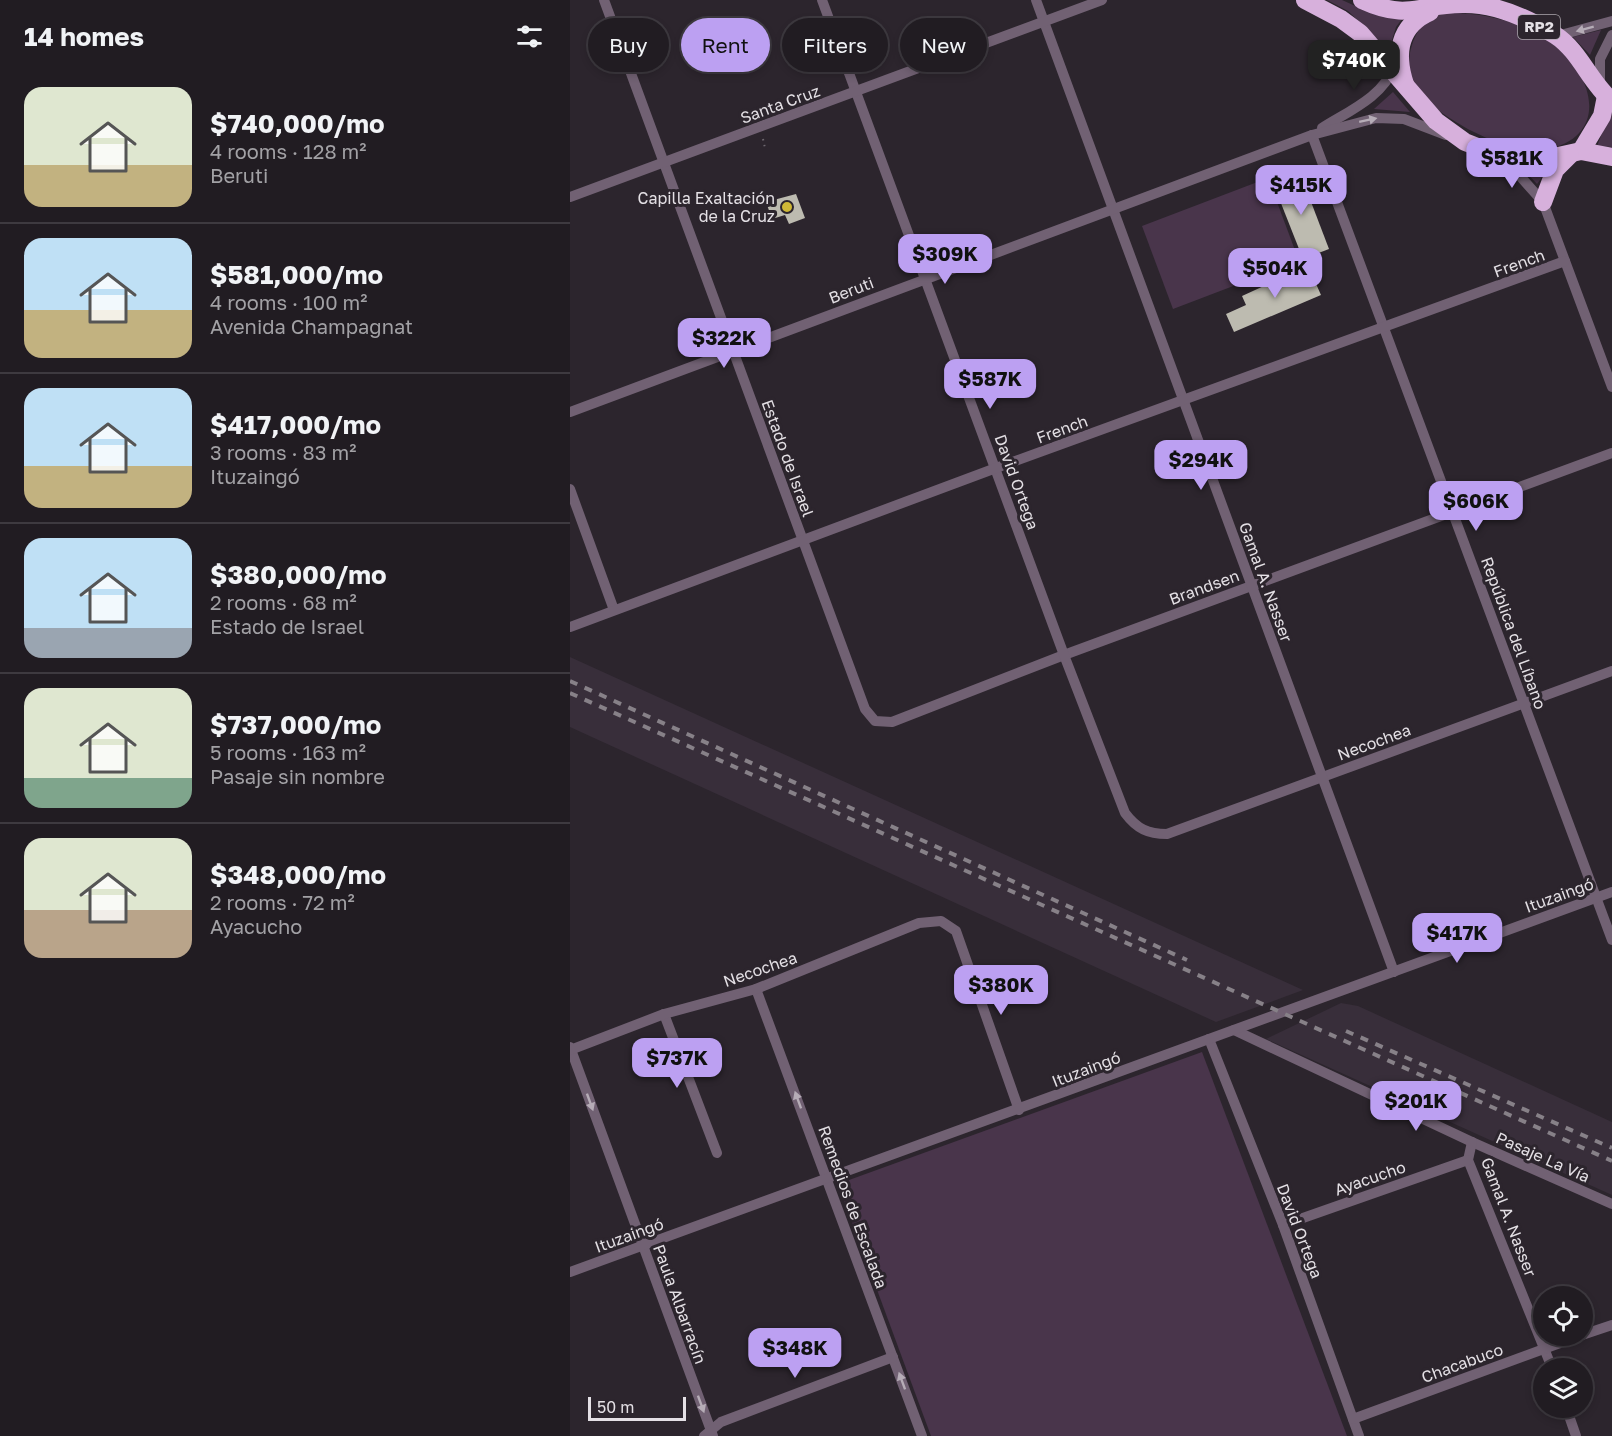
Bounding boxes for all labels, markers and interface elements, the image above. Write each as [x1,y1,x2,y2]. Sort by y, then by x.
road number: RP2 [1518,15,1560,39]
chip: Buy [588,18,669,72]
chip: Rent [681,18,770,72]
chip: Filters [782,18,888,72]
chip: New [900,18,987,72]
icon: filters [513,20,546,53]
text: 14 homes [24,21,144,52]
one-way arrow [1575,24,1594,34]
pin: $740K [1312,40,1396,91]
text: $740K [1322,47,1386,71]
street label: Santa Cruz [737,80,823,128]
text: $740,000/mo [210,108,385,139]
icon: home [72,111,144,183]
one-way arrow [1359,115,1377,125]
pin: $581K [1470,138,1554,189]
text: 4 rooms · 128 m² [210,139,367,163]
text: $581K [1480,145,1544,169]
text: Beruti [210,163,268,187]
pin: $415K [1259,165,1343,216]
text: $415K [1270,172,1332,196]
place label: Capilla Exaltación de la Cruz [638,188,775,226]
marker: Capilla Exaltación de la Cruz [780,200,794,214]
pin: $309K [903,234,987,285]
text: $309K [912,241,978,265]
street label: French [1491,244,1547,282]
pin: $504K [1233,248,1317,299]
text: $504K [1242,255,1308,279]
text: $581,000/mo [210,259,383,290]
icon: home [72,262,144,334]
street label: Beruti [826,272,876,308]
text: 4 rooms · 100 m² [210,290,368,314]
text: Avenida Champagnat [210,314,413,338]
pin: $322K [682,318,766,369]
text: $322K [692,325,756,349]
pin: $587K [948,359,1032,410]
text: $587K [958,366,1022,390]
street label: Estado de Israel [758,397,818,519]
text: $417,000/mo [210,409,381,440]
street label: French [1034,410,1090,448]
icon: home [72,412,144,484]
street label: David Ortega [991,432,1043,532]
text: 3 rooms · 83 m² [210,440,356,464]
pin: $294K [1159,440,1243,491]
text: $294K [1168,447,1234,471]
text: Ituzaingó [210,464,300,488]
pin: $606K [1434,481,1518,532]
text: $606K [1443,488,1509,512]
street label: Gamal A. Nasser [1235,519,1297,645]
street label: República del Líbano [1477,554,1551,712]
text: $380,000/mo [210,559,387,590]
icon: home [72,562,144,634]
street label: Brandsen [1166,565,1242,609]
text: 2 rooms · 68 m² [210,590,357,614]
text: Estado de Israel [210,614,364,638]
text: $737,000/mo [210,709,381,740]
icon: home [72,712,144,784]
street label: Necochea [1335,719,1413,765]
text: 5 rooms · 163 m² [210,740,366,764]
text: Pasaje sin nombre [210,764,385,788]
text: $348,000/mo [210,859,386,890]
icon: home [72,862,144,934]
street label: Ituzaingó [1522,873,1596,917]
text: 2 rooms · 72 m² [210,890,355,914]
pin: $417K [1415,913,1499,964]
text: Ayacucho [210,914,302,938]
text: $417K [1426,920,1488,944]
street label: Necochea [721,947,799,991]
pin: $380K [959,965,1043,1016]
text: $380K [968,972,1034,996]
pin: $737K [635,1038,719,1089]
text: $737K [646,1045,708,1069]
street label: Ituzaingó [1049,1047,1123,1091]
pin: $201K [1374,1081,1458,1132]
text: $201K [1384,1088,1448,1112]
one-way arrow [792,1091,802,1109]
one-way arrow [586,1093,595,1111]
street label: Remedios de Escalada [814,1123,892,1291]
street label: Pasaje La Vía [1493,1127,1593,1187]
street label: Gamal A. Nasser [1477,1155,1541,1279]
street label: Ayacucho [1332,1157,1408,1199]
street label: David Ortega [1273,1181,1327,1281]
street label: Ituzaingó [592,1213,666,1257]
street label: Paula Albarracín [649,1241,711,1367]
map controls [1533,1286,1593,1418]
button: locate [1533,1286,1593,1346]
pin: $348K [753,1328,837,1379]
text: $348K [762,1335,828,1359]
street label: Chacabuco [1418,1339,1506,1387]
button: layers [1533,1358,1593,1418]
one-way arrow [897,1372,906,1390]
scale bar [588,1394,686,1422]
one-way arrow [696,1395,706,1413]
text: 50 m [597,1397,634,1417]

